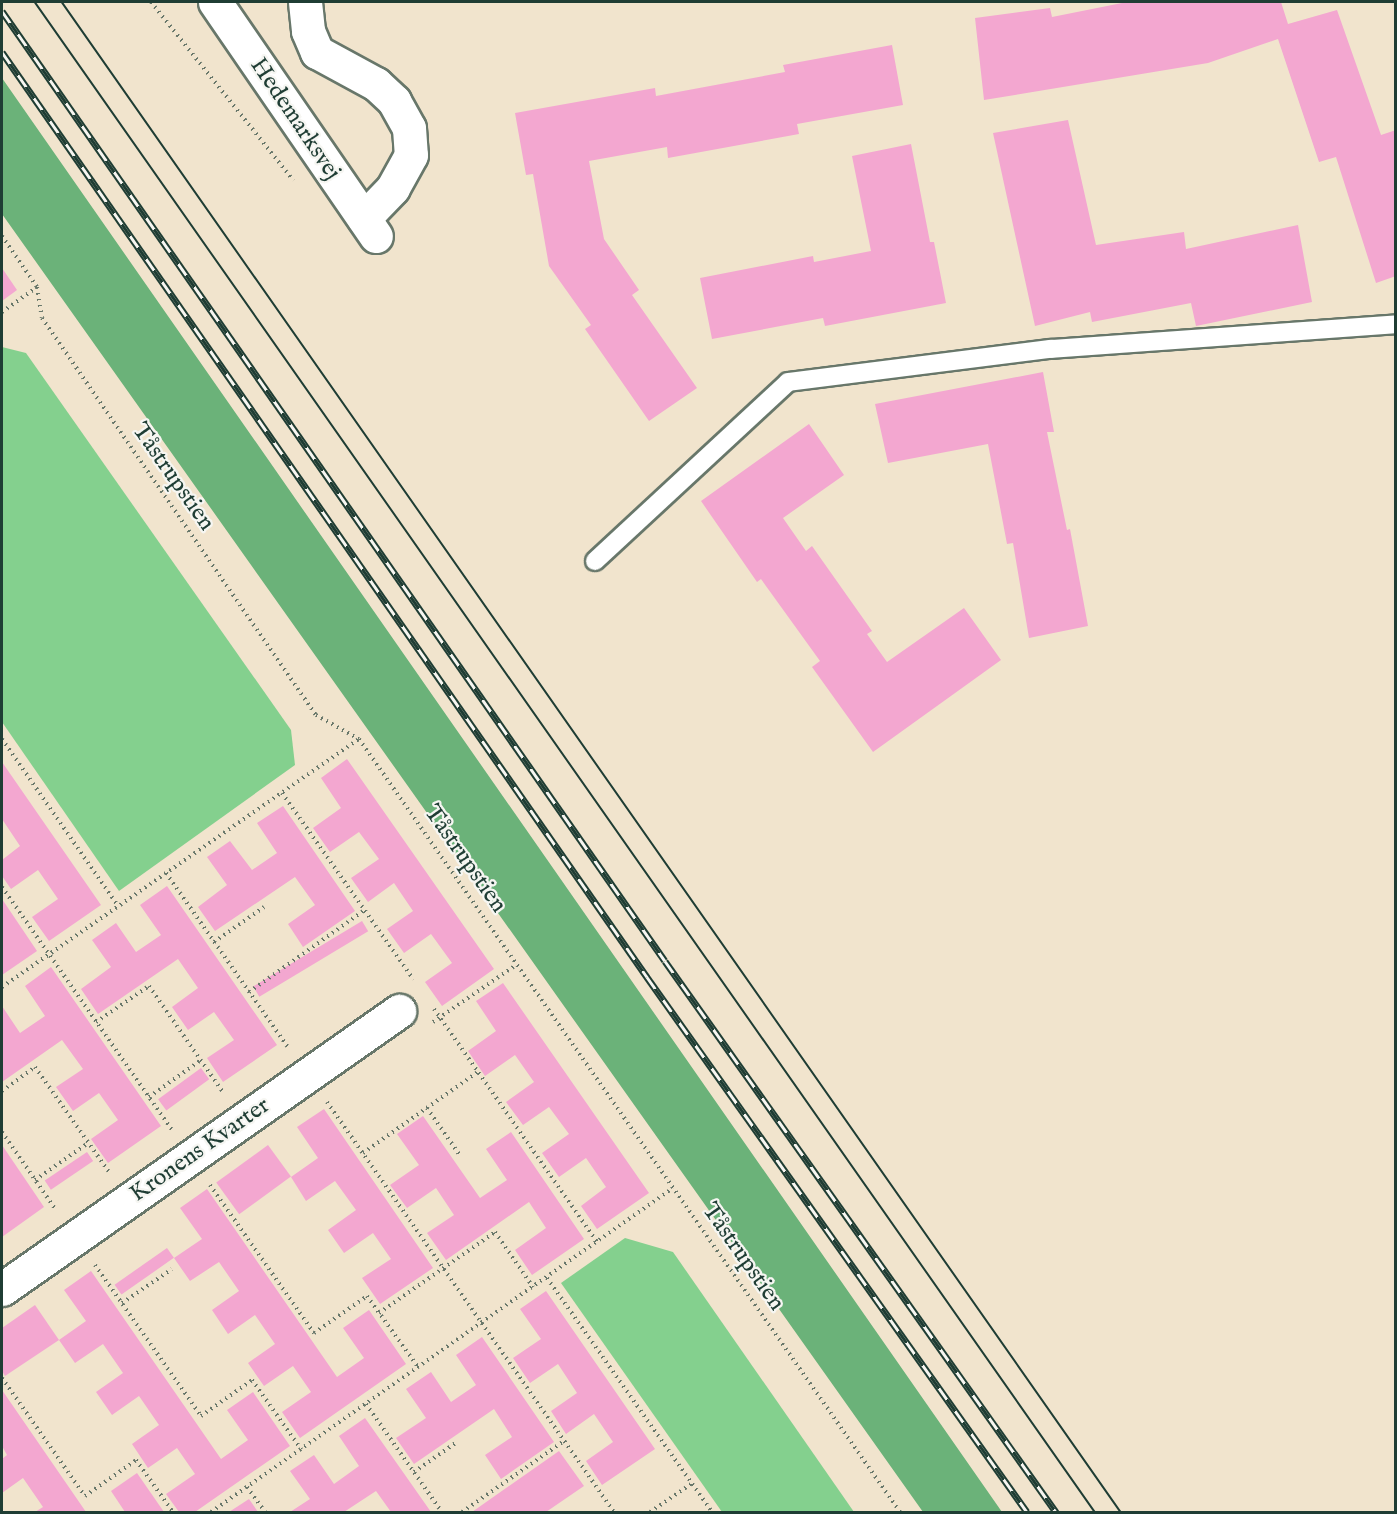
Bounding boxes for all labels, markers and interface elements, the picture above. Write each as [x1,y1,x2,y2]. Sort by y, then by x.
street label: Hedemarksvej [244,52,346,186]
street label: Tåstrupstien [125,418,221,536]
street label: Tåstrupstien [417,800,513,918]
street label: Kronens Kvarter [125,1091,275,1209]
street label: Tåstrupstien [695,1198,791,1316]

